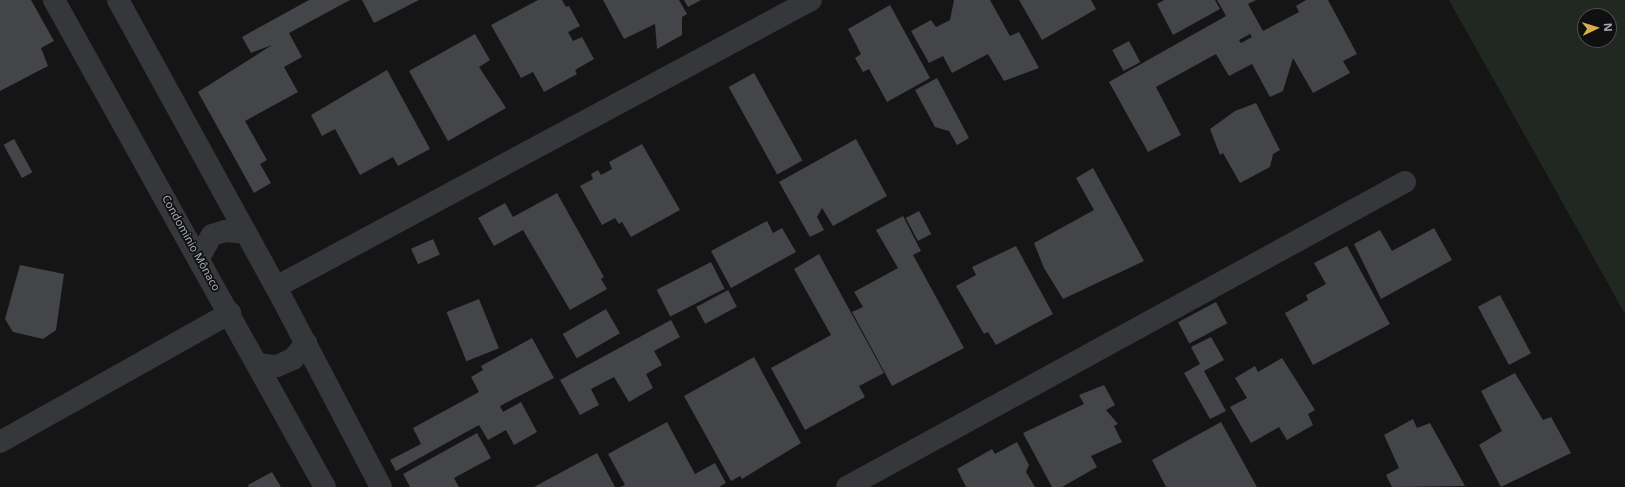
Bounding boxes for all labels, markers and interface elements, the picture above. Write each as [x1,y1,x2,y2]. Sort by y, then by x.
north arrow [1577,8,1617,48]
text: N [1601,22,1616,32]
street label: Condominio Mônaco [159,193,223,293]

